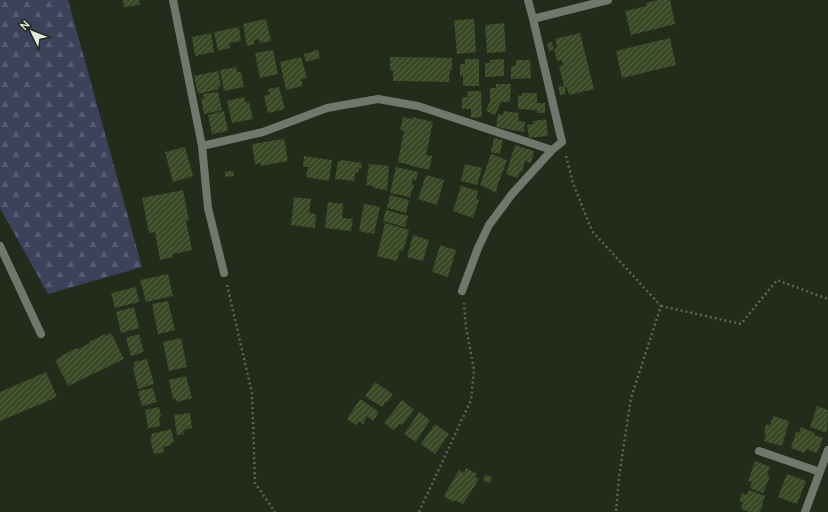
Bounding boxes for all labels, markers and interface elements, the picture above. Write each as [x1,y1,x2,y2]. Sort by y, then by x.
north arrow [12,12,52,52]
text: N [16,17,33,33]

